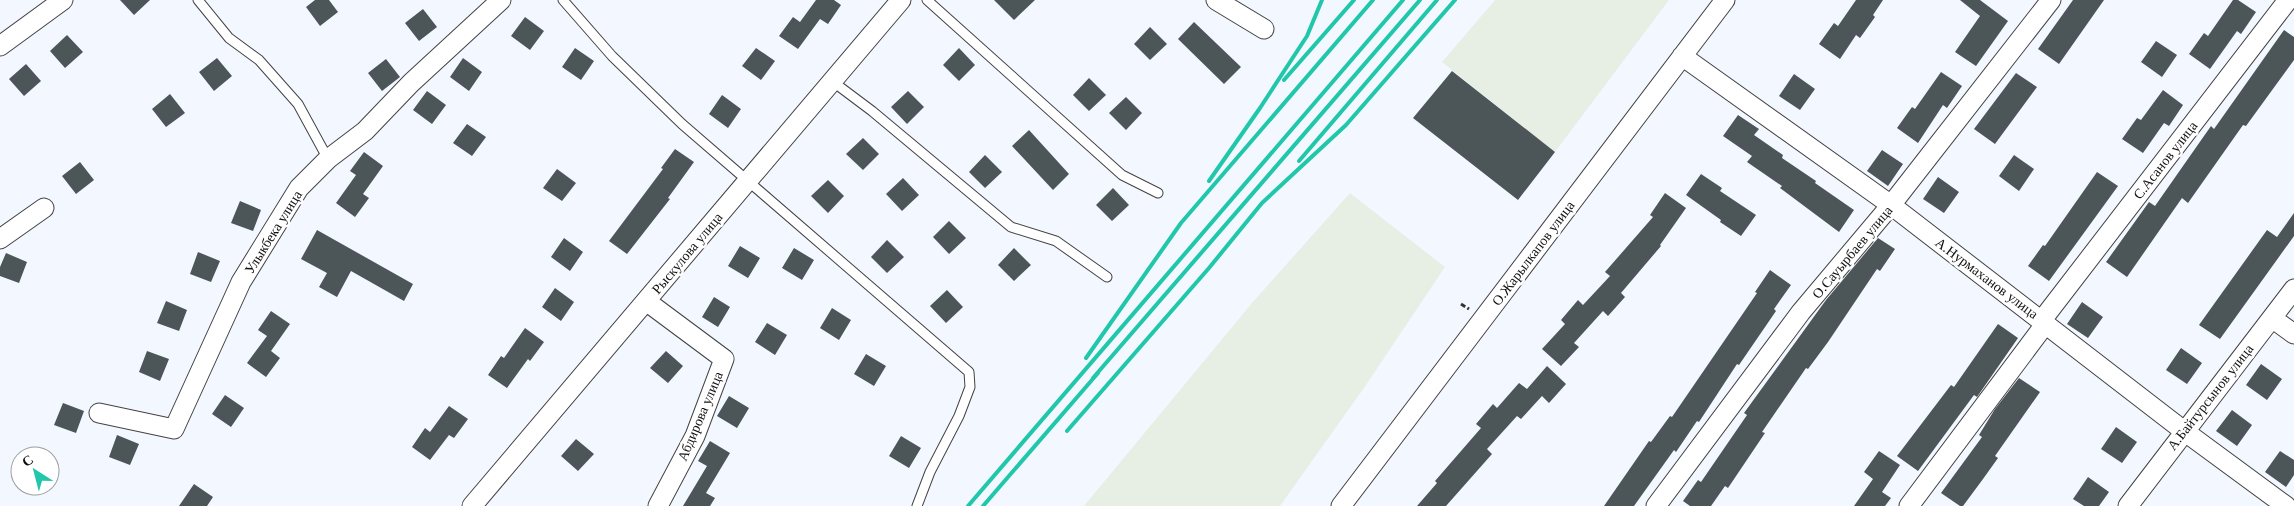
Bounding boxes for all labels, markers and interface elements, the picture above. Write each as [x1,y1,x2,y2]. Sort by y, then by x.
street label: С.Асанов улица [2130,118,2201,202]
street label: Улыкбека улица [242,187,305,277]
street label: О.Жарылкапов улица [1489,197,1578,309]
street label: О.Сауырбаев улица [1809,202,1896,302]
street label: Рыскулова улица [649,209,726,297]
street label: А.Нурмаханов улица [1932,235,2042,322]
street label: А.Байтурсынов улица [2164,341,2257,453]
street label: Абдирова улица [675,369,726,463]
north arrow [10,446,60,496]
text: С [19,452,36,470]

